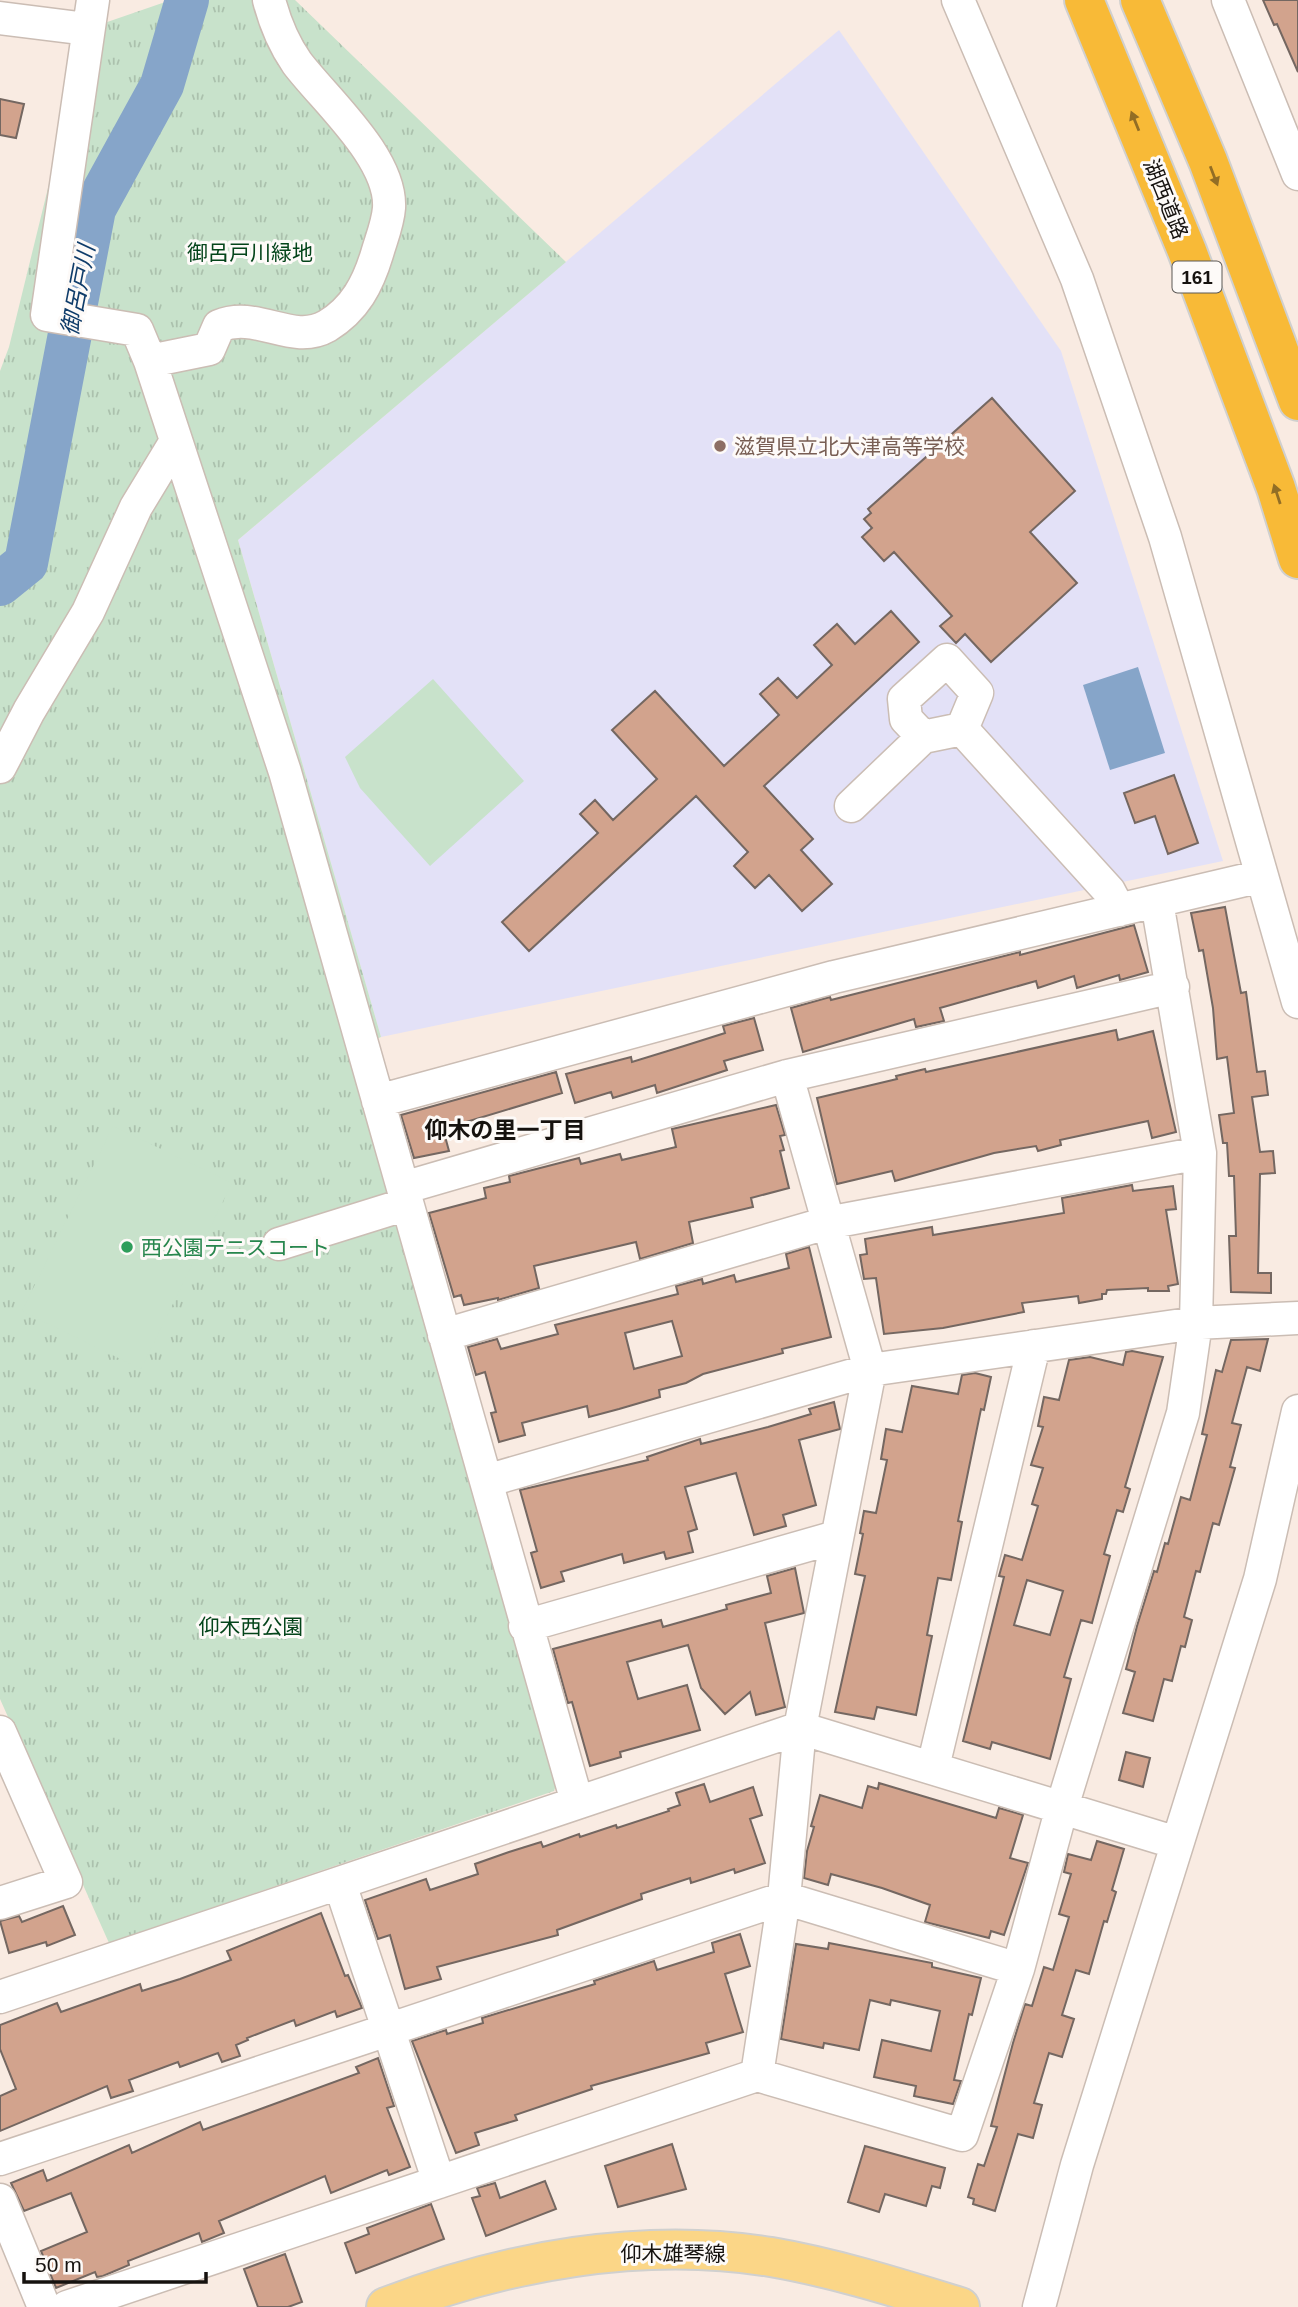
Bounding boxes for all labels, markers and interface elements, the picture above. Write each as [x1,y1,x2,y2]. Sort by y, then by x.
one-way arrow [1130,110,1141,131]
street label: 湖西道路 [1140,156,1192,242]
one-way arrow [1208,165,1219,186]
water label: 御呂戸川 [56,239,100,338]
park label: 御呂戸川緑地 [187,241,313,264]
road number: 161 [1172,262,1222,292]
place label: 滋賀県立北大津高等学校 [734,435,965,458]
marker: 滋賀県立北大津高等学校 [712,438,728,454]
one-way arrow [1272,483,1282,504]
district label: 仰木の里一丁目 [425,1117,586,1143]
place label: 西公園テニスコート [141,1236,330,1259]
marker: 西公園テニスコート [119,1239,135,1255]
park label: 仰木西公園 [199,1615,304,1638]
scale bar [24,2240,206,2284]
street label: 仰木雄琴線 [621,2242,726,2265]
text: 50 m [35,2253,82,2276]

